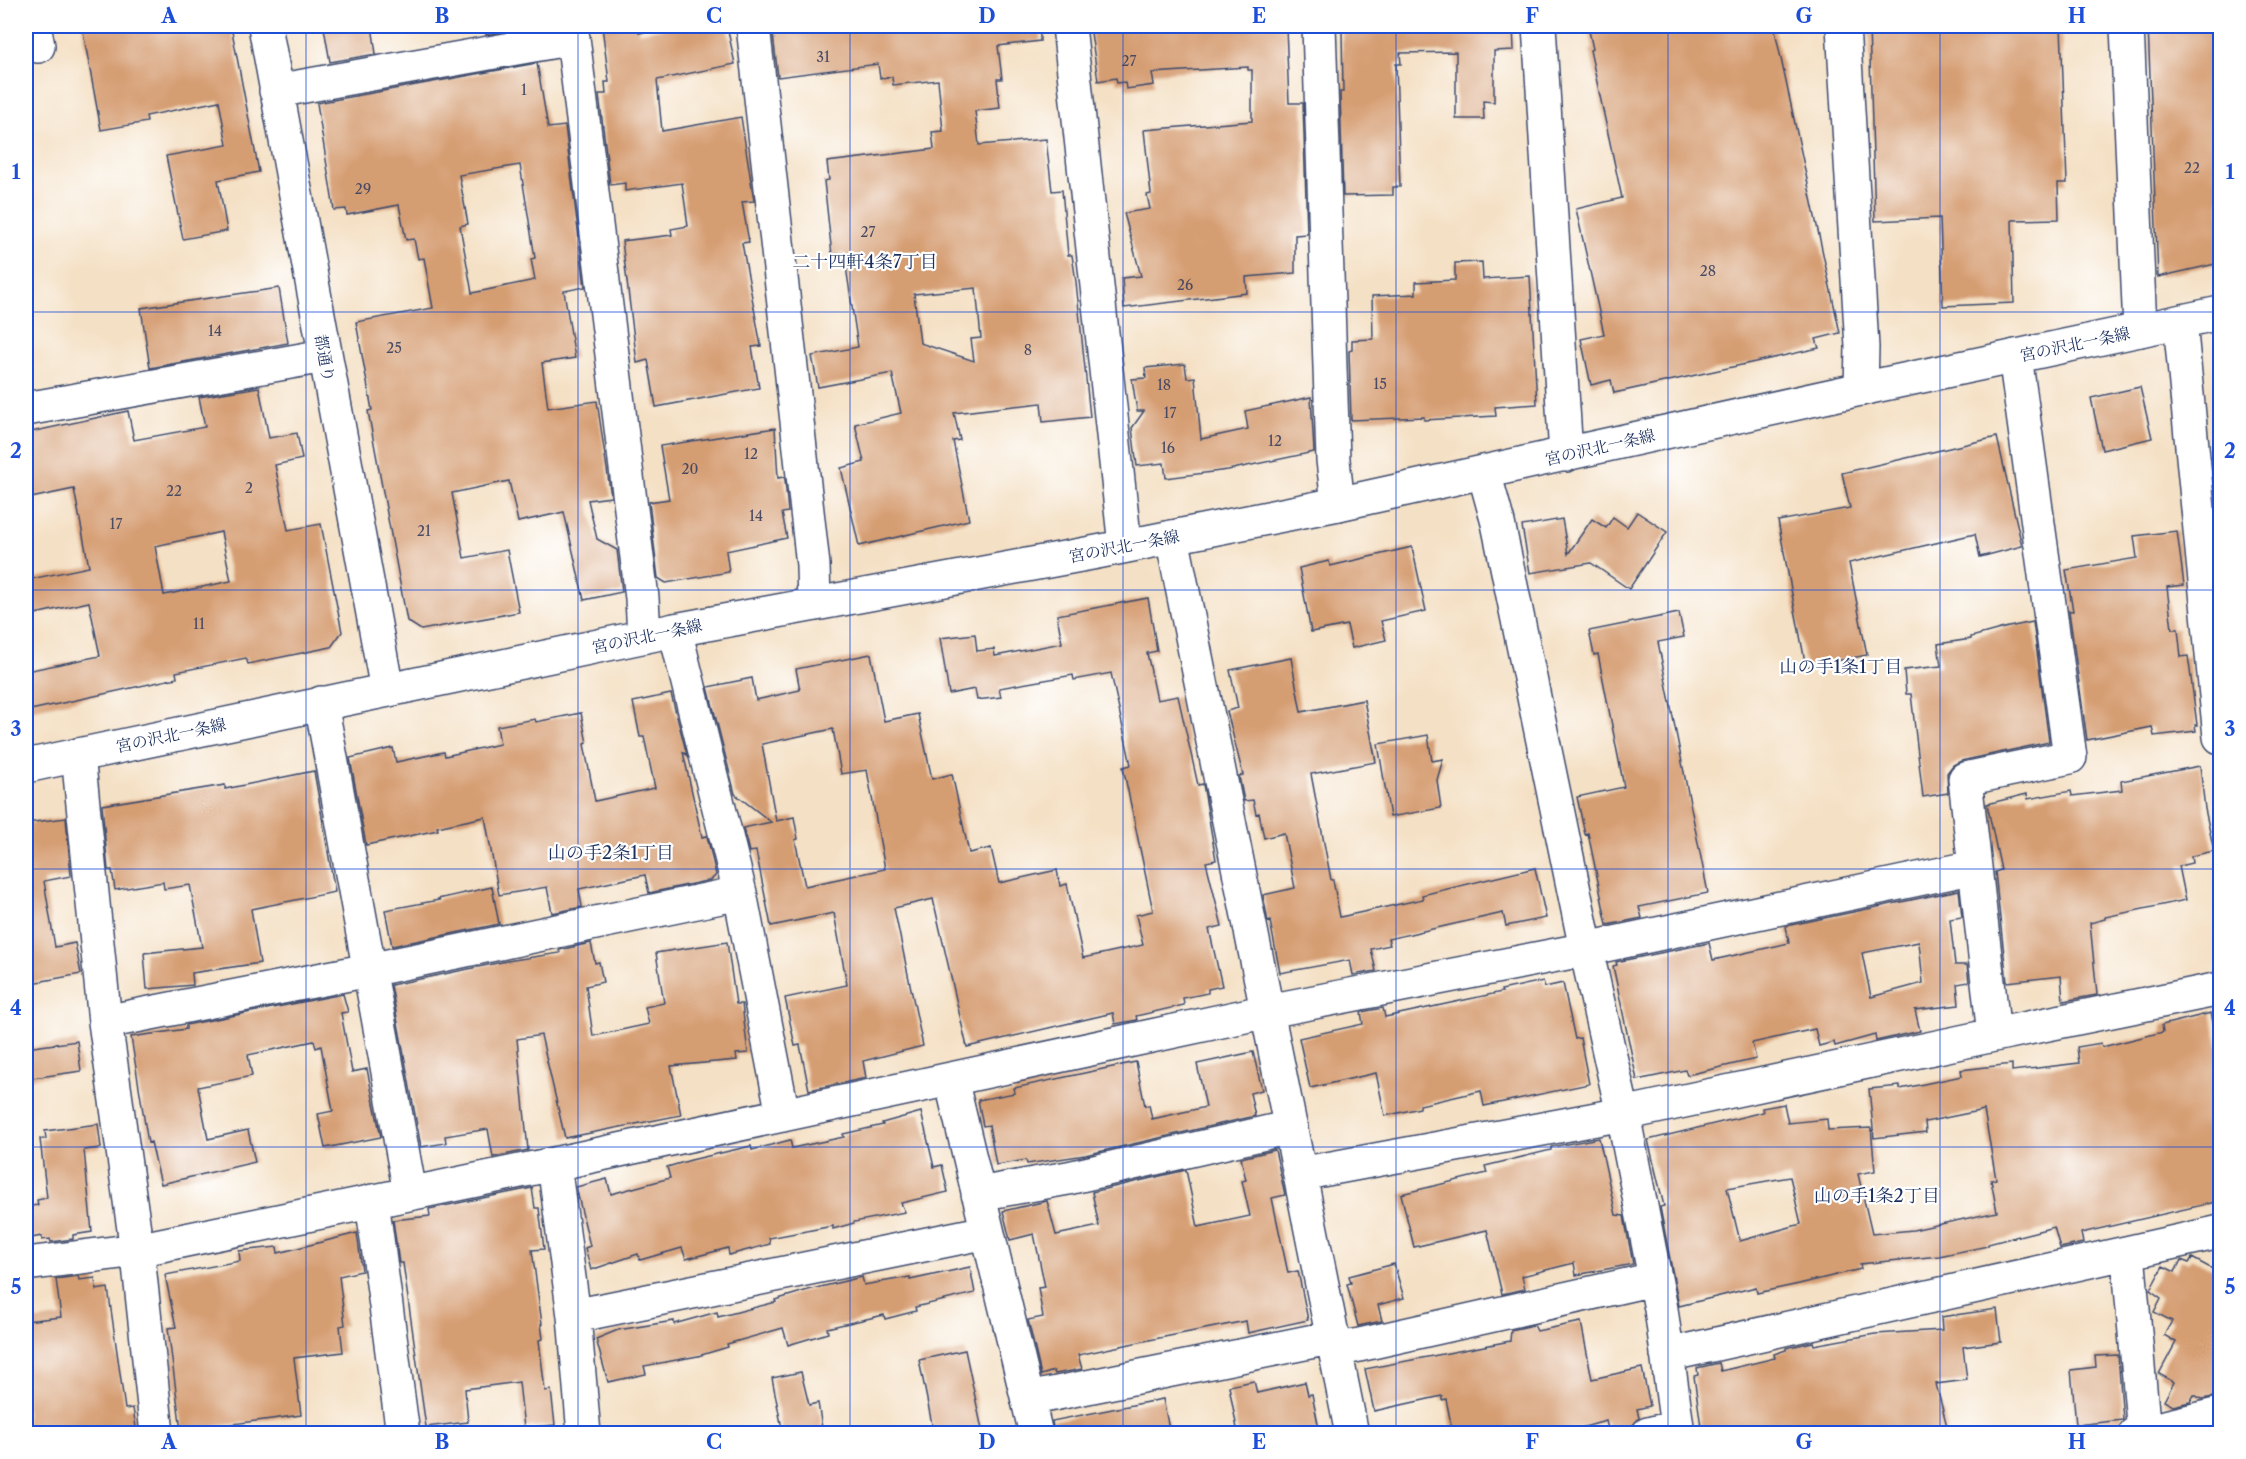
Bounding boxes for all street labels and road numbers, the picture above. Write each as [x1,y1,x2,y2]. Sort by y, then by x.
street label: 宮の沢北一条線 [2018,323,2132,365]
street label: 都通り [311,333,339,383]
street label: 宮の沢北一条線 [1543,425,1657,469]
street label: 宮の沢北一条線 [1067,525,1181,567]
street label: 宮の沢北一条線 [590,615,704,657]
street label: 宮の沢北一条線 [114,714,228,756]

